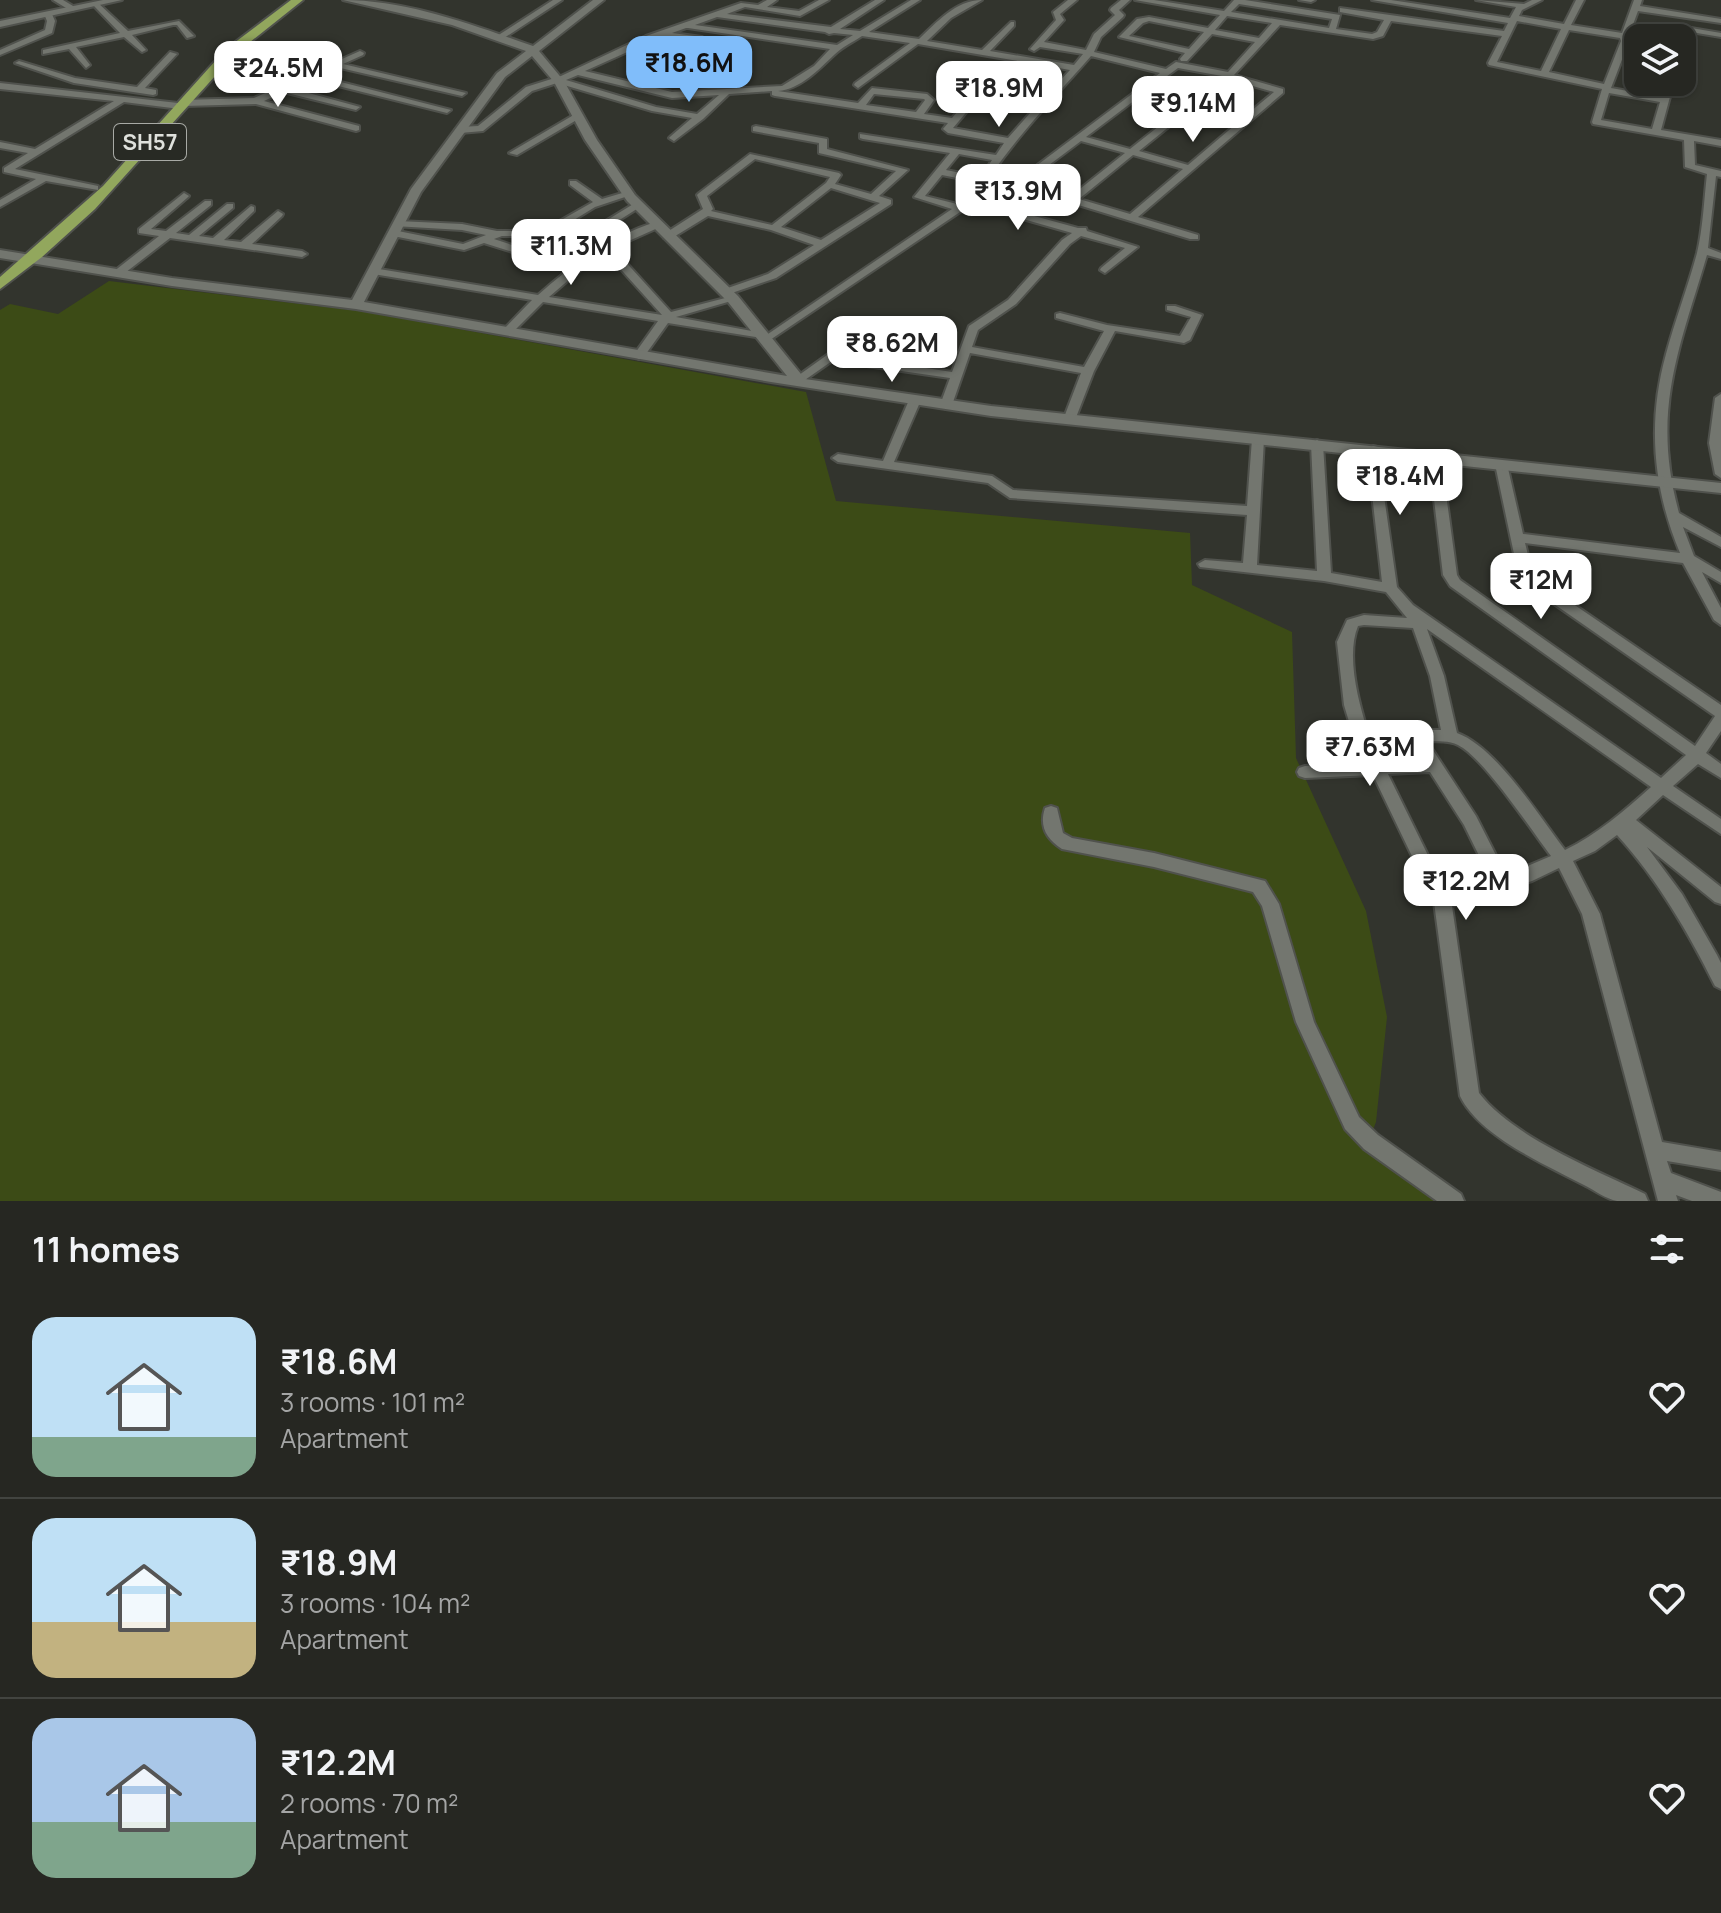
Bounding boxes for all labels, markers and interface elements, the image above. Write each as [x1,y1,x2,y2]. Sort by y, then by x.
map controls [1624,24,1696,96]
button: layers [1624,24,1696,96]
pin: ₹18.6M [624,36,754,104]
pin: ₹24.5M [213,41,343,109]
text: ₹18.6M [644,44,734,80]
text: ₹24.5M [232,49,324,85]
pin: ₹18.9M [934,61,1064,129]
text: ₹18.9M [954,69,1044,105]
pin: ₹9.14M [1128,76,1258,144]
text: ₹9.14M [1150,84,1236,120]
road number: SH57 [114,124,186,160]
pin: ₹13.9M [953,164,1083,232]
text: ₹13.9M [974,172,1062,208]
pin: ₹11.3M [506,219,636,287]
text: ₹11.3M [529,227,613,263]
pin: ₹8.62M [827,316,957,384]
text: ₹8.62M [845,324,939,360]
pin: ₹18.4M [1335,449,1465,517]
text: ₹18.4M [1355,457,1445,493]
pin: ₹12M [1494,553,1588,621]
text: ₹12M [1508,561,1574,597]
pin: ₹7.63M [1305,720,1435,788]
text: ₹7.63M [1325,728,1415,764]
pin: ₹12.2M [1401,854,1531,922]
text: ₹12.2M [1422,862,1510,898]
text: 11 homes [32,1226,180,1272]
icon: filters [1645,1227,1689,1271]
text: ₹18.6M [280,1338,397,1384]
icon: home [96,1349,192,1445]
icon: heart [1645,1375,1689,1419]
text: 3 rooms · 101 m² [280,1384,465,1420]
text: Apartment [280,1420,409,1456]
text: ₹18.9M [280,1539,397,1585]
icon: home [96,1550,192,1646]
icon: heart [1645,1576,1689,1620]
text: 3 rooms · 104 m² [280,1585,470,1621]
text: Apartment [280,1621,409,1657]
text: ₹12.2M [280,1739,396,1785]
icon: home [96,1750,192,1846]
icon: heart [1645,1776,1689,1820]
text: 2 rooms · 70 m² [280,1785,458,1821]
text: Apartment [280,1821,409,1857]

